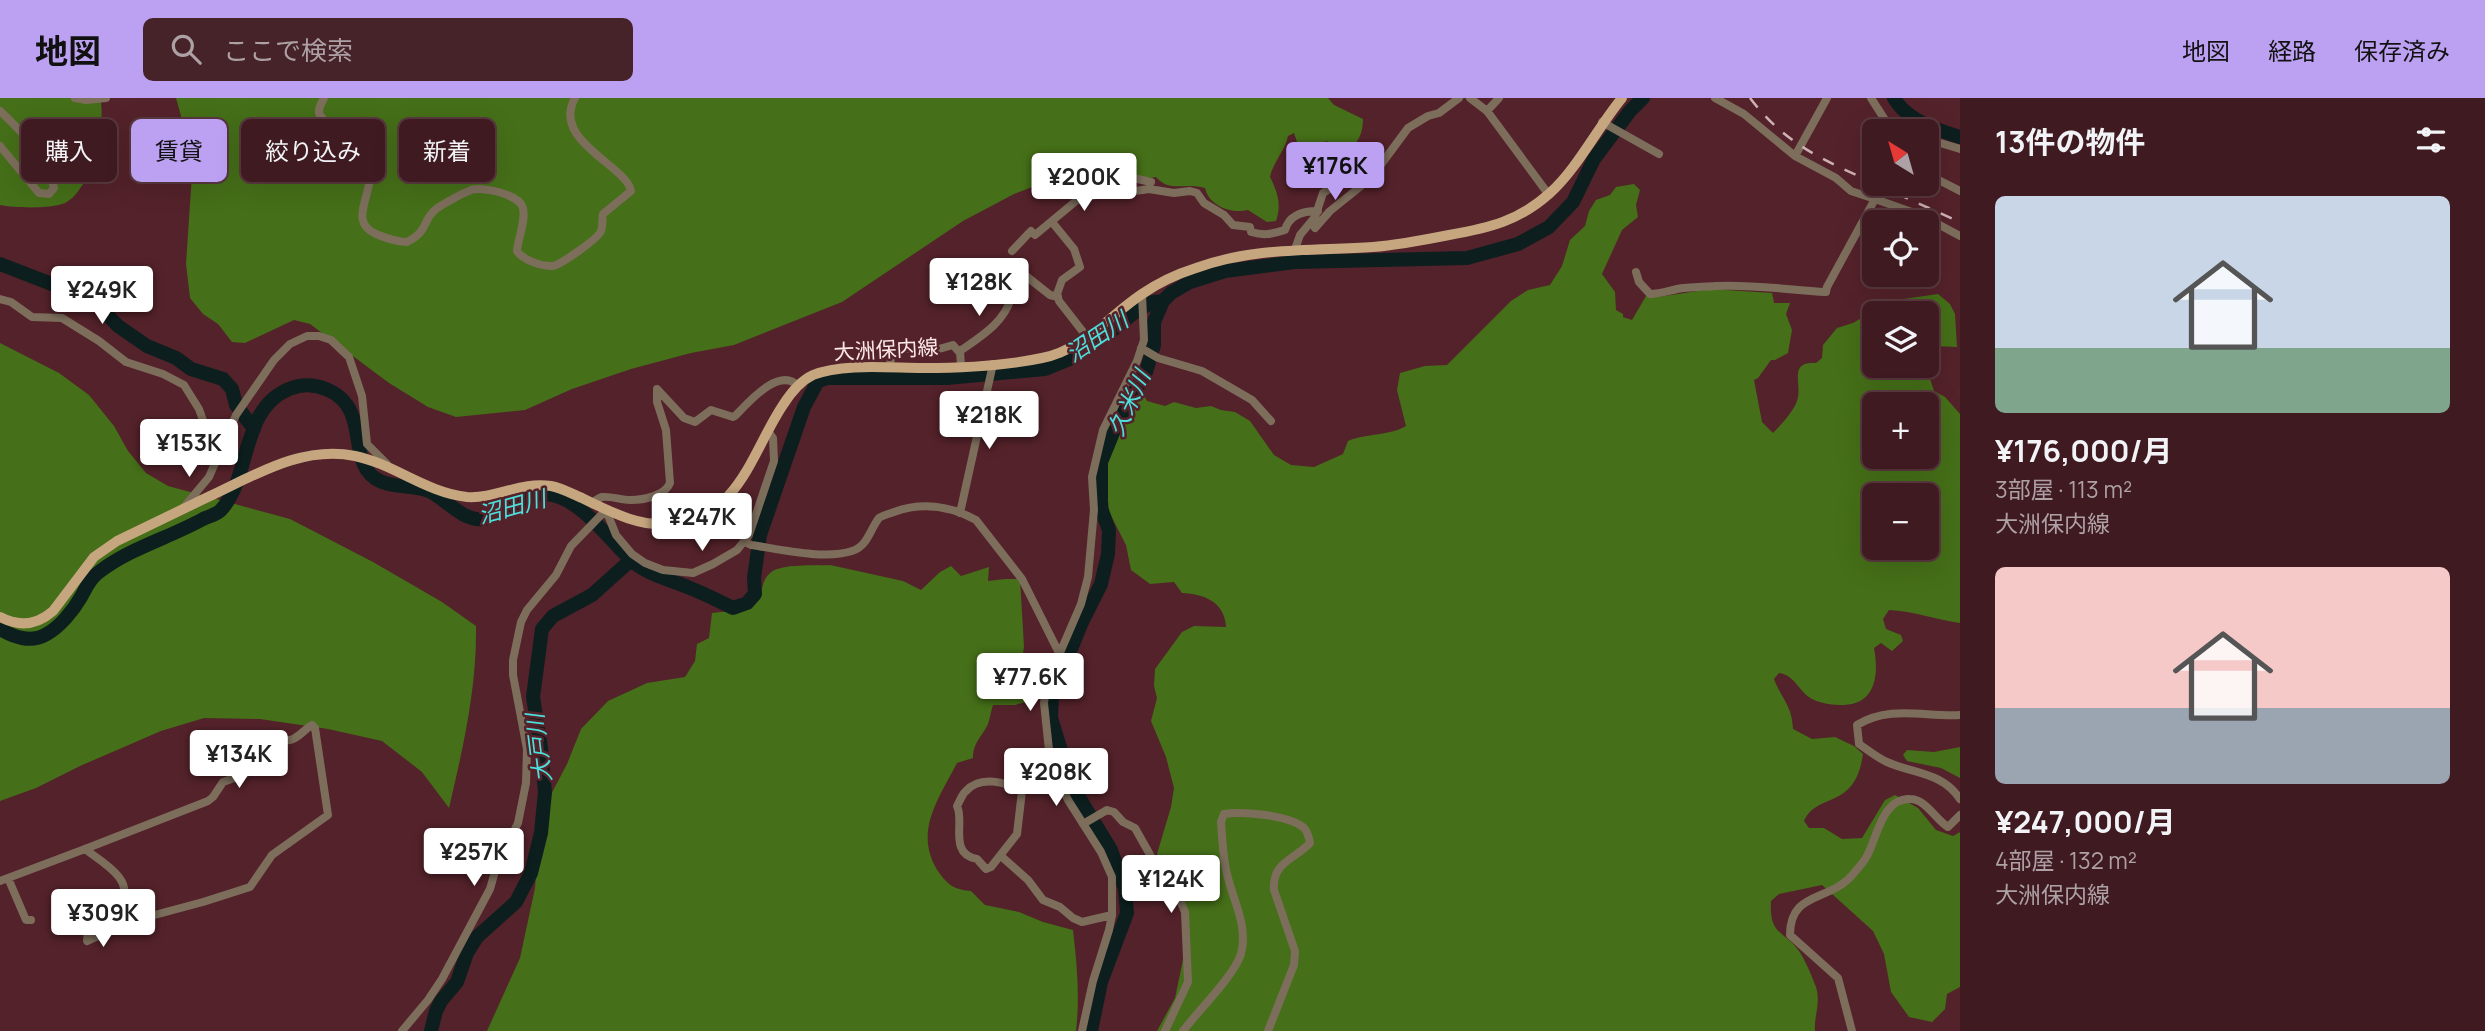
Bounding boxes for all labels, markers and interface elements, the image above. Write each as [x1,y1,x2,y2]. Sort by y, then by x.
search box [143,18,633,81]
text: 地図 [35,28,101,73]
icon: search [167,30,205,68]
text: ここで検索 [223,32,353,68]
text: 地図 [2182,34,2230,67]
text: 経路 [2268,34,2316,67]
text: 保存済み [2354,34,2450,67]
chip: 購入 [21,119,117,182]
chip: 賃貸 [131,119,227,182]
chip: 絞り込み [241,119,385,182]
chip: 新着 [399,119,495,182]
north arrow [1862,119,1939,196]
map controls [1862,119,1939,560]
text: 13件の物件 [1995,121,2146,162]
icon: filters [2412,121,2450,159]
pin: ¥176K [1286,142,1384,202]
text: ¥176K [1302,149,1368,181]
pin: ¥200K [1035,153,1133,213]
text: ¥200K [1048,160,1120,192]
button: locate [1862,210,1939,287]
icon: home [2160,242,2286,368]
pin: ¥128K [930,258,1028,318]
text: ¥128K [946,265,1012,297]
pin: ¥249K [53,266,151,326]
text: ¥249K [67,273,137,305]
button: layers [1862,301,1939,378]
water label: 沼田川 [1059,302,1136,369]
street label: 大洲保内線 [833,332,939,366]
water label: 久米川 [1099,362,1158,441]
pin: ¥218K [940,392,1038,451]
button: + [1862,392,1939,469]
text: ¥218K [956,398,1022,430]
pin: ¥153K [140,420,238,479]
text: ¥153K [156,426,222,458]
text: ¥176,000/月 [1995,430,2172,471]
text: 3部屋 · 113 m² [1995,473,2132,505]
water label: 沼田川 [474,481,552,530]
button: − [1862,483,1939,560]
pin: ¥247K [653,494,751,553]
text: ¥247K [668,500,736,532]
text: 大洲保内線 [1995,507,2110,539]
icon: home [2160,613,2286,739]
pin: ¥77.6K [973,654,1087,713]
text: ¥77.6K [993,660,1067,692]
water label: 大戸川 [518,709,558,784]
pin: ¥134K [190,730,288,790]
text: ¥134K [206,737,272,769]
pin: ¥208K [1007,748,1105,808]
text: ¥208K [1020,755,1092,787]
text: ¥247,000/月 [1995,801,2176,842]
pin: ¥257K [425,828,523,888]
text: ¥257K [440,835,508,867]
text: 4部屋 · 132 m² [1995,844,2137,876]
pin: ¥124K [1122,856,1220,915]
text: ¥124K [1138,862,1204,894]
text: 大洲保内線 [1995,878,2110,910]
pin: ¥309K [54,890,152,949]
text: ¥309K [67,896,139,928]

